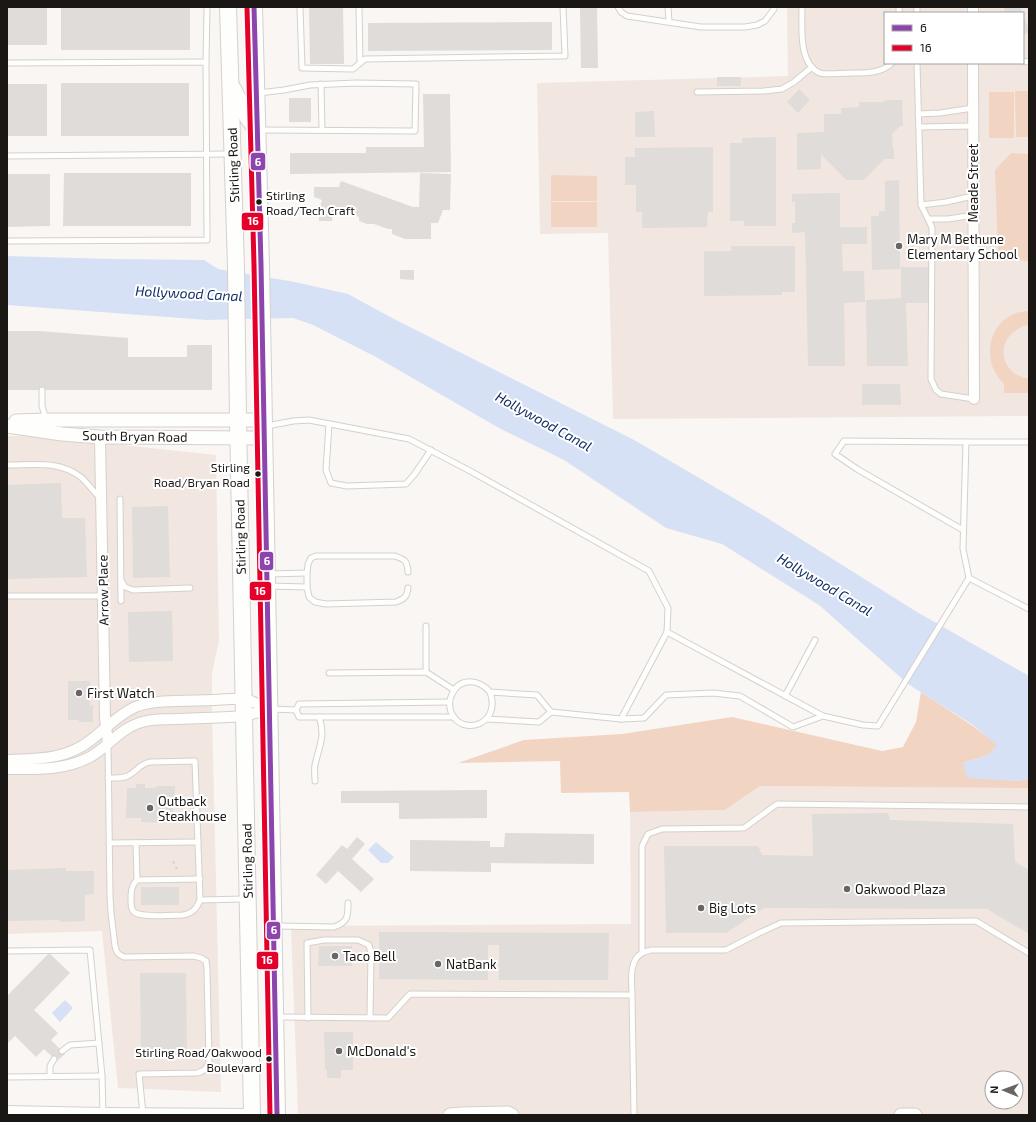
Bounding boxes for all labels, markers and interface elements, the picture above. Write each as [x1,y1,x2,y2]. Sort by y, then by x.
legend [884,12,1024,64]
text: 6 [920,20,927,34]
text: 16 [920,40,932,54]
street label: Stirling Road [224,127,242,203]
street label: Meade Street [965,143,981,222]
line badge: 6 [250,152,266,171]
text: 6 [255,155,262,168]
place label: Stirling Road/Tech Craft [266,188,355,217]
marker: Stirling Road/Tech Craft [254,197,264,207]
line badge: 16 [241,212,264,231]
text: 16 [247,214,259,227]
place label: Mary M Bethune Elementary School [907,231,1018,262]
marker: Mary M Bethune Elementary School [894,241,904,251]
water label: Hollywood Canal [135,282,243,304]
water label: Hollywood Canal [493,387,595,455]
street label: South Bryan Road [82,427,188,445]
place label: Stirling Road/Bryan Road [154,460,250,489]
marker: Stirling Road/Bryan Road [253,469,263,479]
street label: Stirling Road [231,499,249,575]
water label: Hollywood Canal [774,549,876,619]
line badge: 6 [259,551,274,571]
street label: Arrow Place [94,554,112,626]
text: 6 [264,554,271,567]
line badge: 16 [249,581,272,601]
text: 16 [254,584,266,597]
place label: First Watch [87,685,155,701]
marker: First Watch [74,688,84,698]
place label: Outback Steakhouse [158,793,227,824]
marker: Outback Steakhouse [145,803,155,813]
street label: Stirling Road [238,823,256,899]
place label: Oakwood Plaza [855,881,946,897]
marker: Oakwood Plaza [842,884,852,894]
place label: Big Lots [709,900,756,916]
marker: Big Lots [696,903,706,913]
line badge: 6 [266,921,281,940]
text: 6 [271,923,278,936]
place label: Taco Bell [343,948,396,964]
line badge: 16 [256,951,279,970]
marker: Taco Bell [330,951,340,961]
text: 16 [261,953,273,966]
place label: NatBank [446,956,497,972]
marker: NatBank [433,959,443,969]
place label: McDonald's [347,1043,416,1059]
place label: Stirling Road/Oakwood Boulevard [135,1045,262,1074]
marker: McDonald's [334,1046,344,1056]
marker: Stirling Road/Oakwood Boulevard [264,1054,274,1064]
north arrow [984,1070,1024,1110]
text: N [987,1086,1000,1094]

